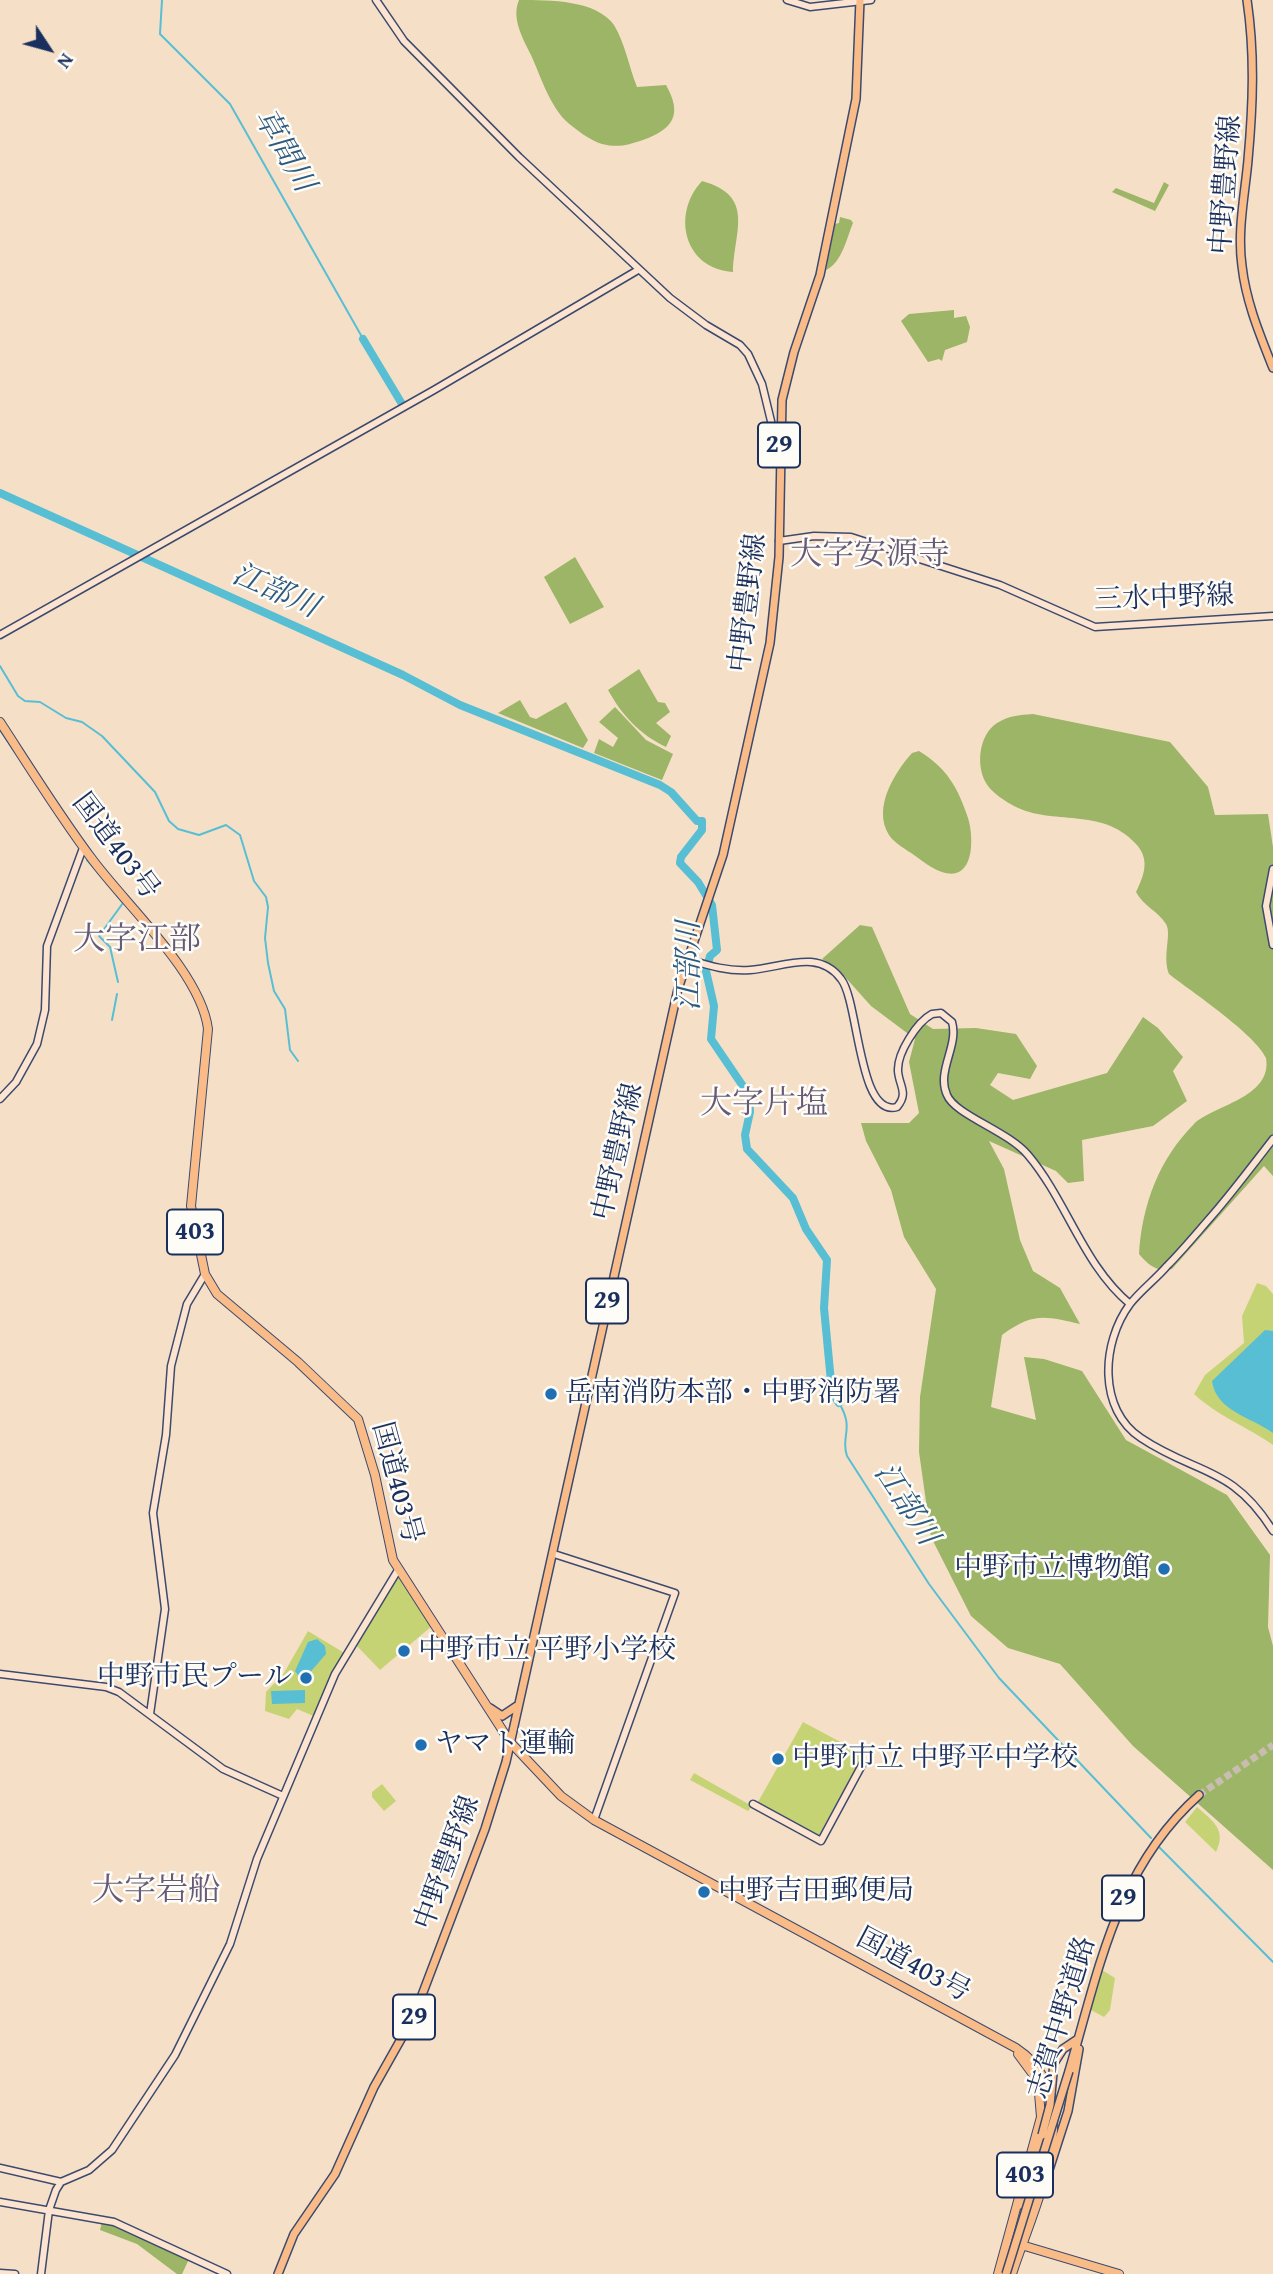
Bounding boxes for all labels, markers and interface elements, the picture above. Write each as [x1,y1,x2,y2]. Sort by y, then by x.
north arrow [14,14,84,84]
text: N [51,48,81,75]
water label: 草間川 [245,103,321,199]
street label: 中野豊野線 [1205,114,1249,256]
road number: 29 [758,422,800,467]
street label: 中野豊野線 [724,531,774,675]
district label: 大字安源寺 [790,537,950,575]
water label: 江部川 [227,557,323,627]
street label: 三水中野線 [1093,580,1235,618]
street label: 国道403号 [64,787,166,907]
water label: 江部川 [672,921,708,1011]
district label: 大字江部 [73,922,201,960]
street label: 中野豊野線 [587,1080,651,1224]
district label: 大字片塩 [700,1086,828,1124]
road number: 403 [167,1210,223,1254]
road number: 29 [586,1278,628,1324]
place label: 岳南消防本部・中野消防署 [565,1377,901,1411]
marker: 岳南消防本部・中野消防署 [543,1386,559,1402]
street label: 国道403号 [364,1419,428,1547]
water label: 江部川 [865,1457,945,1553]
place label: 中野市立博物館 [954,1552,1150,1586]
marker: 中野市立博物館 [1156,1561,1172,1577]
place label: 中野市立 平野小学校 [418,1634,676,1668]
marker: 中野市立 平野小学校 [396,1643,412,1659]
place label: 中野市民プール [97,1661,292,1695]
marker: 中野市民プール [298,1670,314,1686]
place label: ヤマト運輸 [435,1728,575,1762]
marker: ヤマト運輸 [413,1737,429,1753]
place label: 中野市立 中野平中学校 [792,1742,1078,1776]
marker: 中野市立 中野平中学校 [770,1751,786,1767]
street label: 中野豊野線 [408,1791,488,1935]
district label: 大字岩船 [92,1873,220,1911]
place label: 中野吉田郵便局 [718,1875,914,1909]
road number: 29 [1102,1876,1144,1921]
marker: 中野吉田郵便局 [696,1884,712,1900]
street label: 国道403号 [850,1922,976,2010]
street label: 志賀中野道路 [1022,1933,1104,2103]
road number: 29 [393,1994,435,2040]
road number: 403 [997,2152,1053,2198]

